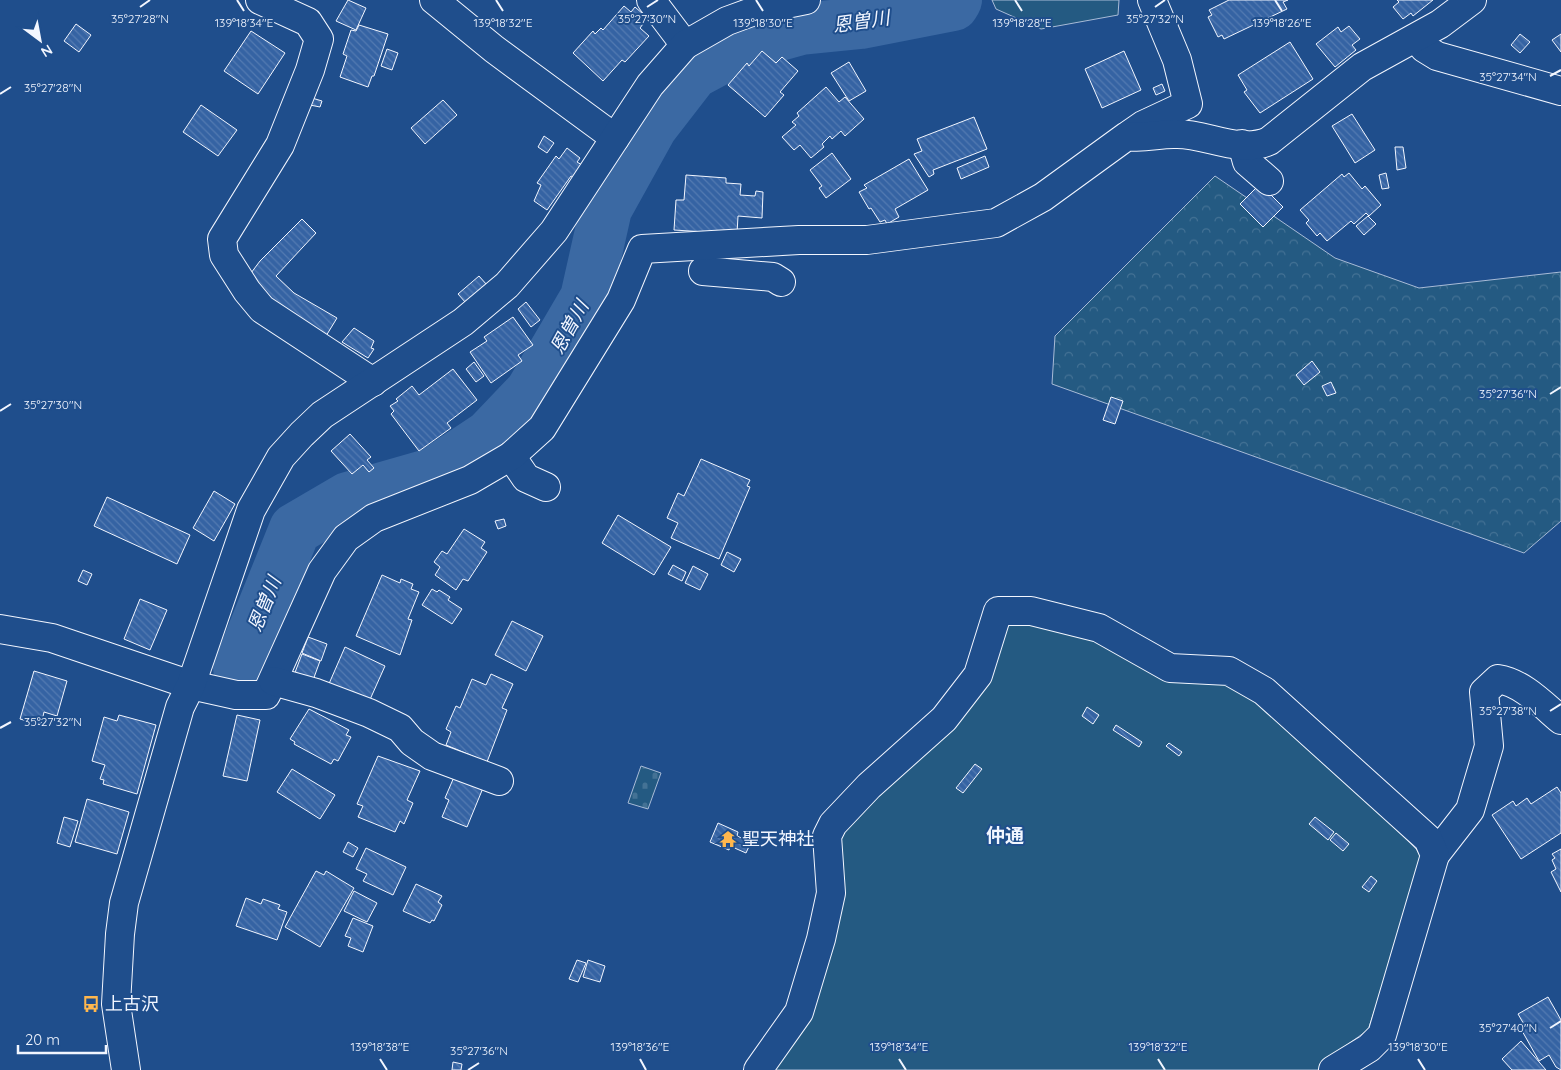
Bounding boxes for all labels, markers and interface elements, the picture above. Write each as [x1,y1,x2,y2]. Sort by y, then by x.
water label: 恩曽川 [831,5,893,37]
text: 35°27'28"N [111,11,169,26]
text: 35°27'30"N [618,11,676,26]
text: 35°27'32"N [1126,11,1184,26]
north arrow [15,15,65,65]
text: 139°18'34"E [215,15,274,30]
text: 139°18'32"E [474,15,533,30]
text: 139°18'30"E [733,15,793,30]
text: 139°18'28"E [992,15,1052,30]
text: 139°18'26"E [1252,15,1312,30]
text: N [38,41,56,61]
text: 35°27'34"N [1479,69,1537,84]
text: 35°27'28"N [24,80,82,95]
water label: 恩曽川 [545,295,594,358]
text: 35°27'36"N [1479,386,1537,401]
text: 35°27'30"N [24,397,82,412]
water label: 恩曽川 [242,571,287,635]
text: 35°27'38"N [1479,703,1537,718]
text: 35°27'32"N [24,714,82,729]
district label: 仲通 [986,823,1024,847]
place label: 聖天神社 [742,827,814,850]
temple icon: 聖天神社 [718,829,738,849]
place label: 上古沢 [105,992,159,1015]
bus stop icon: 上古沢 [81,994,101,1014]
text: 35°27'40"N [1479,1020,1537,1035]
scale bar [18,1022,105,1054]
text: 20 m [25,1030,60,1049]
text: 139°18'38"E [351,1039,410,1054]
text: 139°18'36"E [611,1039,670,1054]
text: 139°18'34"E [870,1039,929,1054]
text: 139°18'32"E [1129,1039,1188,1054]
text: 139°18'30"E [1388,1039,1448,1054]
text: 35°27'36"N [450,1043,508,1058]

